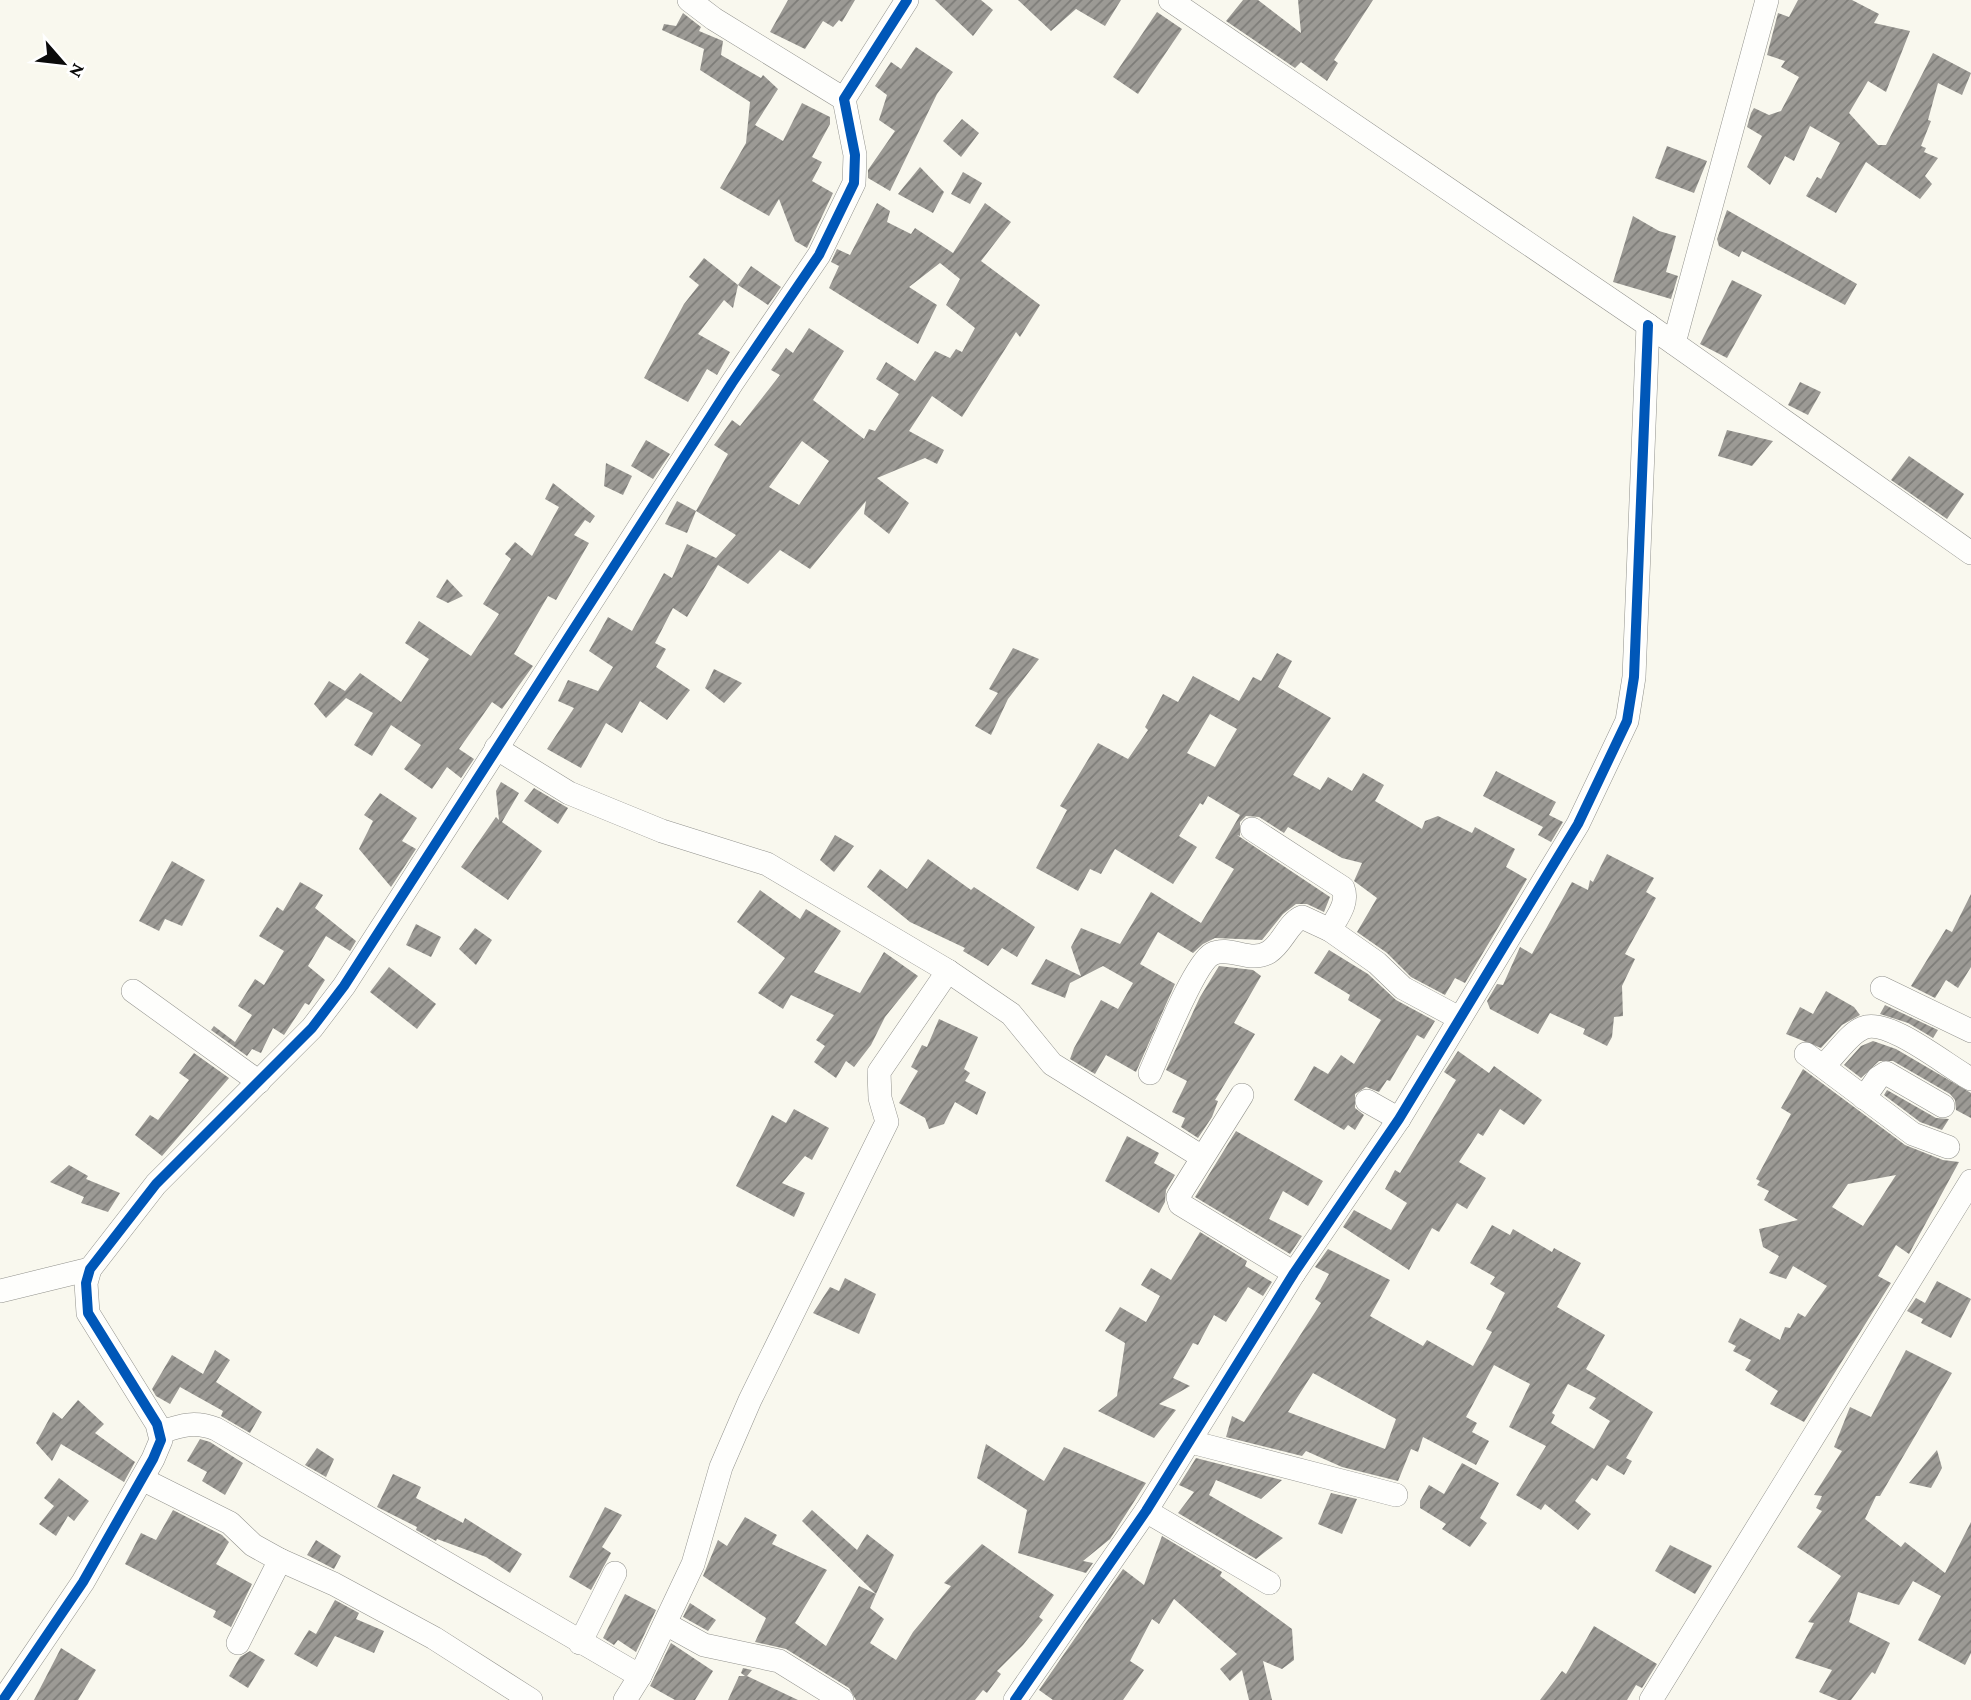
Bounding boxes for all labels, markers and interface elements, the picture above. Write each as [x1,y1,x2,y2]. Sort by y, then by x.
north arrow [28,28,98,98]
text: N [65,60,90,81]

